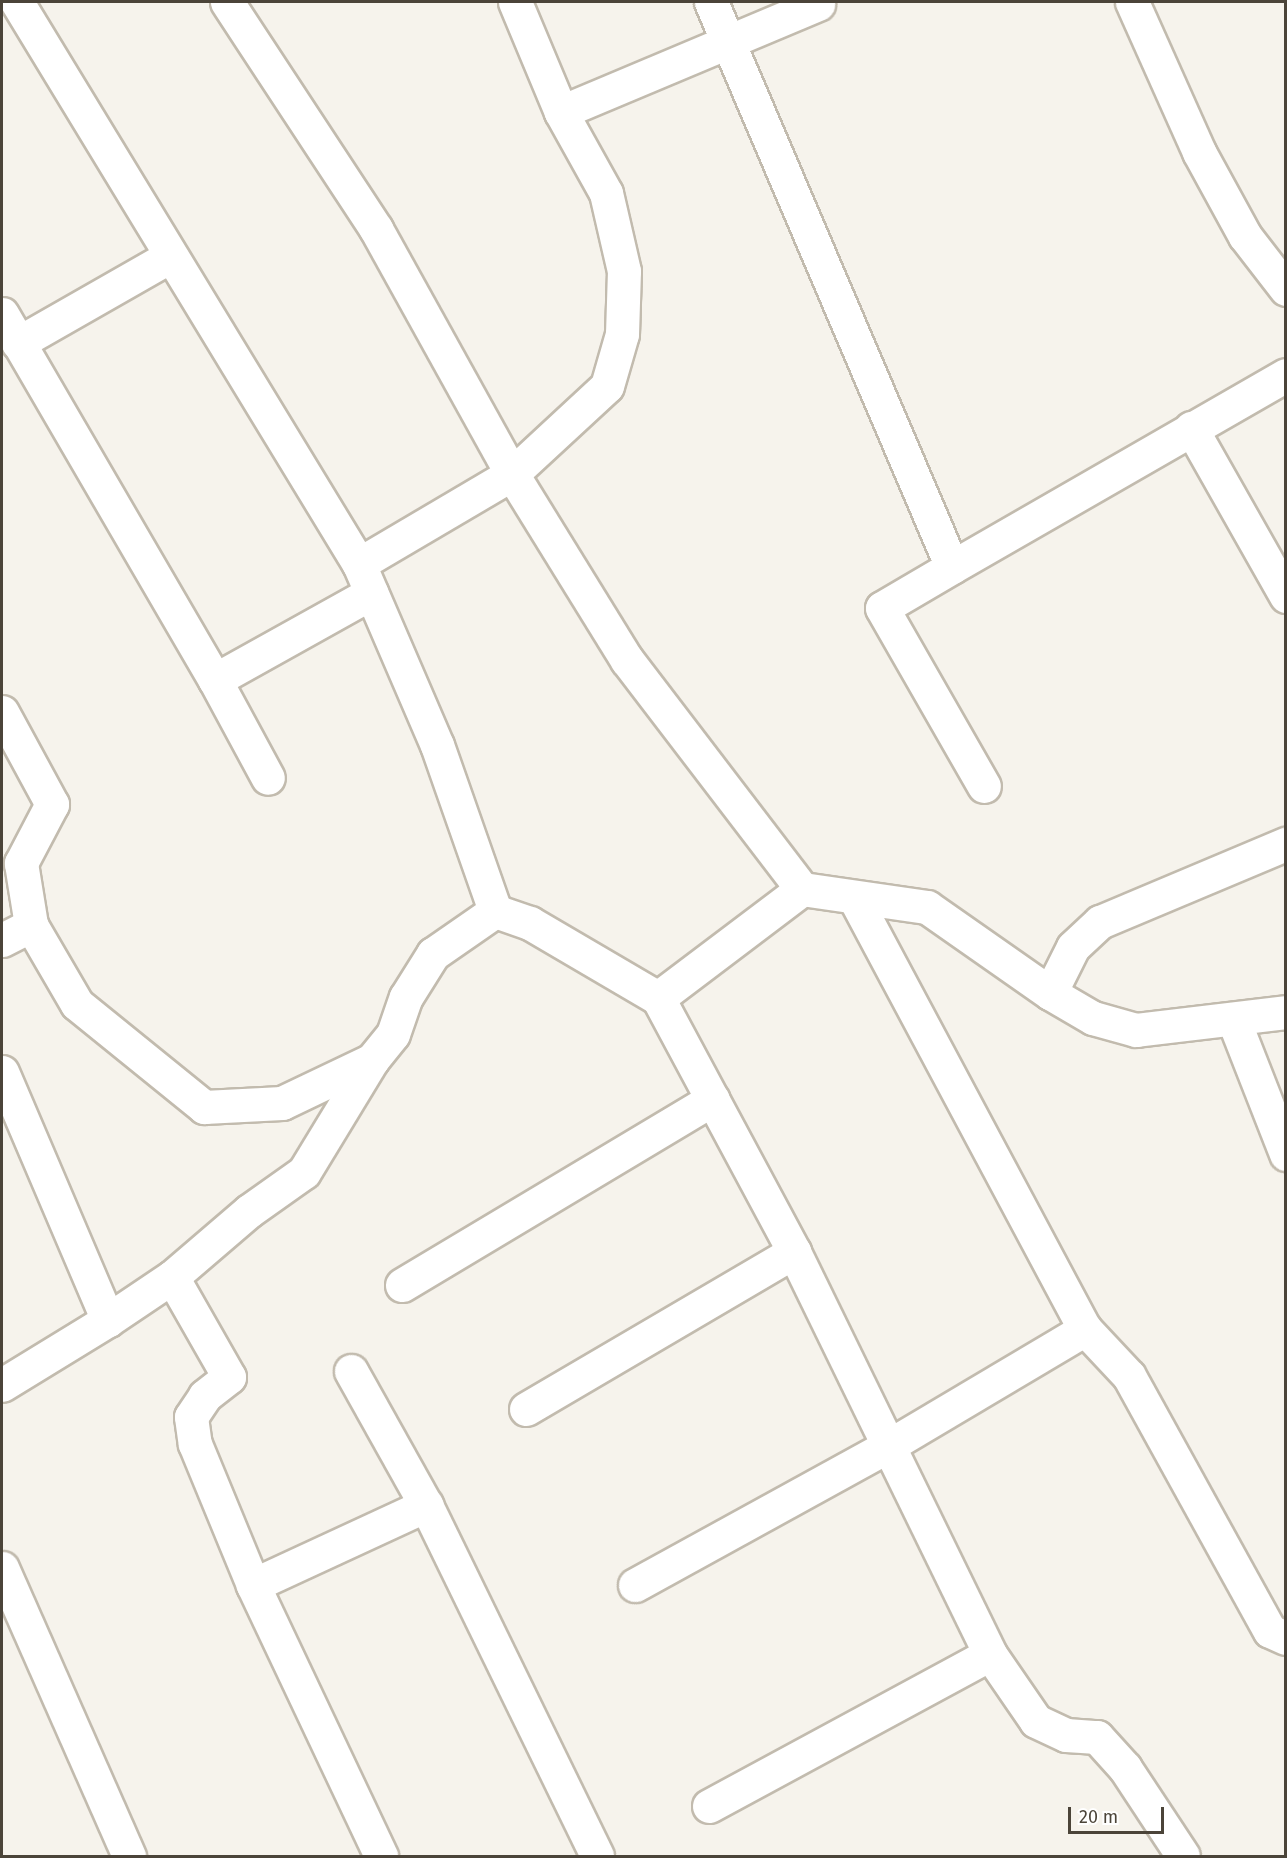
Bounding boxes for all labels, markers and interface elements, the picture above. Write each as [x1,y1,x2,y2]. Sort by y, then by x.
scale bar [1071,1795,1167,1833]
text: 20 m [1079,1806,1118,1828]

